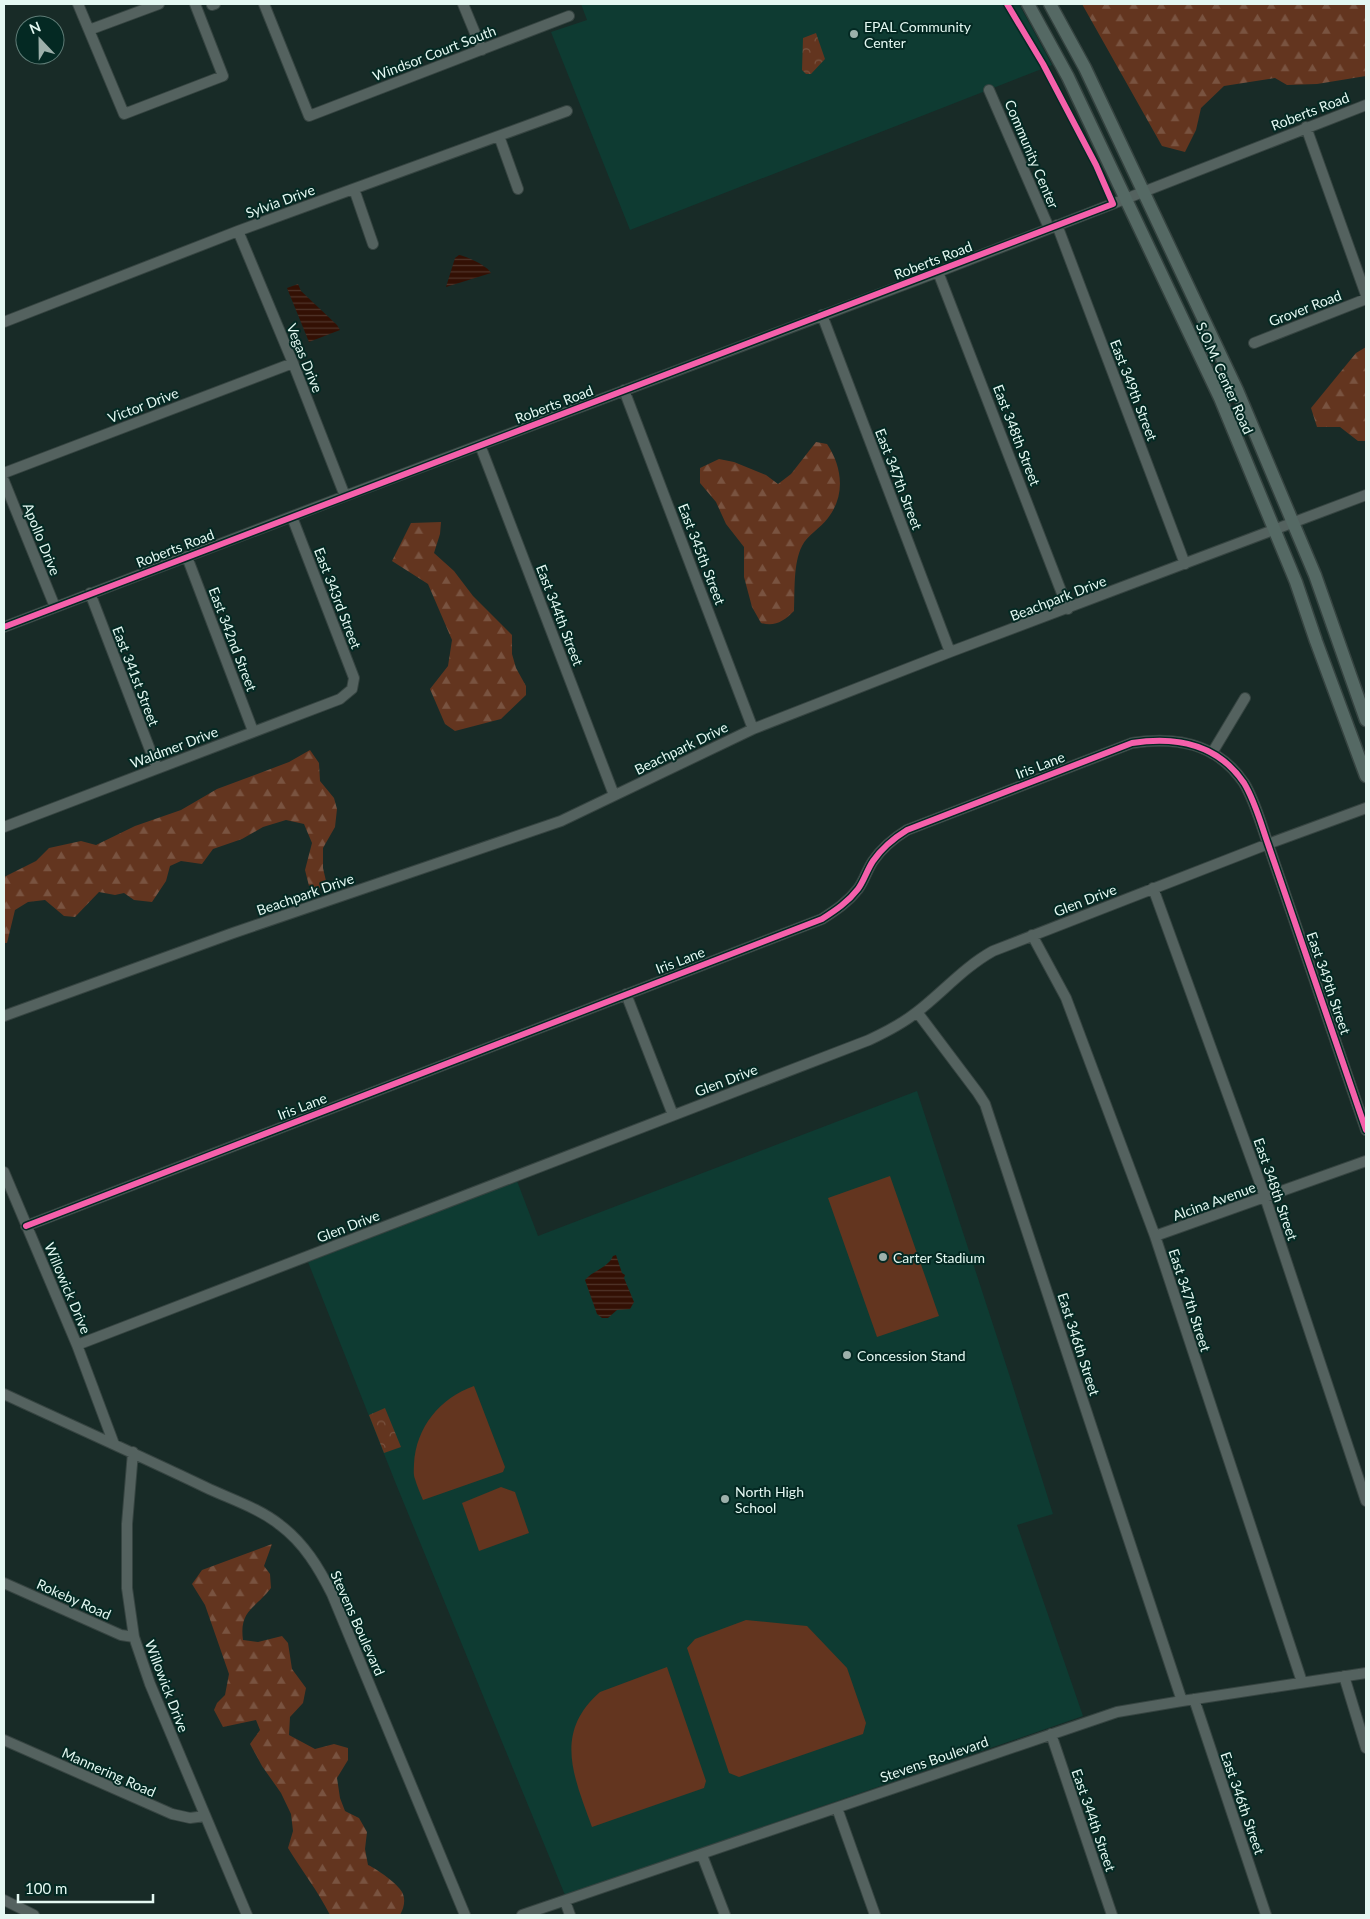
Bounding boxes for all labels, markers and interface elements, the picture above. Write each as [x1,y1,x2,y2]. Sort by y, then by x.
north arrow [15,15,65,65]
text: N [27,18,43,37]
place label: EPAL Community Center [864,18,972,51]
street label: Windsor Court South [370,22,498,84]
marker: EPAL Community Center [848,28,860,40]
street label: Roberts Road [1269,88,1351,134]
street label: Community Center [1001,97,1063,211]
street label: Sylvia Drive [243,181,317,221]
street label: Roberts Road [892,237,974,283]
street label: Grover Road [1266,286,1344,330]
street label: S.O.M. Center Road [1193,319,1257,437]
street label: Vegas Drive [283,321,327,395]
street label: East 349th Street [1107,337,1161,443]
street label: Roberts Road [513,381,595,427]
street label: East 348th Street [990,382,1044,488]
street label: Victor Drive [105,384,181,426]
street label: East 347th Street [872,426,926,532]
street label: Apollo Drive [20,500,64,578]
street label: East 345th Street [675,501,729,607]
street label: Roberts Road [134,525,216,571]
street label: East 343rd Street [311,545,365,651]
street label: East 344th Street [533,562,587,668]
street label: Beachpark Drive [1007,572,1109,624]
street label: East 342nd Street [205,585,261,693]
street label: East 341st Street [109,624,163,728]
street label: Beachpark Drive [632,718,730,778]
street label: Waldmer Drive [128,722,220,772]
street label: Iris Lane [1013,748,1067,782]
street label: Beachpark Drive [254,869,356,919]
street label: Glen Drive [1051,880,1119,920]
street label: East 349th Street [1304,930,1354,1036]
street label: Iris Lane [653,943,707,977]
street label: Glen Drive [692,1060,760,1100]
street label: Iris Lane [275,1089,329,1123]
street label: East 348th Street [1251,1136,1301,1242]
street label: Alcina Avenue [1170,1178,1258,1224]
street label: Glen Drive [314,1206,382,1246]
street label: Willowick Drive [41,1240,95,1336]
street label: East 347th Street [1165,1246,1215,1354]
place label: Carter Stadium [893,1249,985,1266]
marker: Carter Stadium [877,1251,889,1263]
street label: East 346th Street [1054,1290,1104,1398]
place label: Concession Stand [857,1347,966,1364]
marker: Concession Stand [841,1349,853,1361]
place label: North High School [735,1483,804,1516]
marker: North High School [719,1493,731,1505]
street label: Stevens Boulevard [327,1568,389,1678]
street label: Rokeby Road [34,1575,114,1623]
street label: Willowick Drive [142,1638,192,1734]
street label: Stevens Boulevard [878,1733,990,1785]
street label: Mannering Road [59,1744,159,1800]
street label: East 346th Street [1218,1750,1268,1856]
street label: East 344th Street [1069,1767,1119,1873]
scale bar [18,1872,152,1904]
text: 100 m [25,1879,67,1897]

